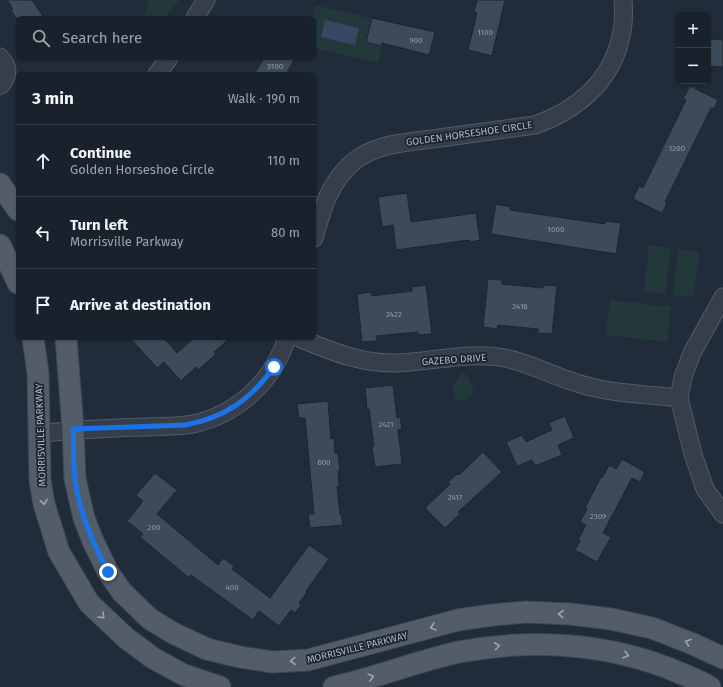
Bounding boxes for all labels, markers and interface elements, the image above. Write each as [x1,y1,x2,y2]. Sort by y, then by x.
map controls [675,12,711,84]
button: + [675,12,711,48]
search box [16,16,316,60]
icon: search [30,27,52,49]
house number: 1100 [477,28,493,37]
text: Search here [62,29,142,47]
house number: 900 [409,36,423,45]
button: − [675,48,711,84]
house number: 3100 [267,62,284,71]
text: 3 min [32,88,74,109]
text: Walk · 190 m [228,91,300,106]
street label: GOLDEN HORSESHOE CIRCLE [405,119,533,149]
text: Continue [70,144,131,162]
house number: 1200 [669,144,686,153]
icon: ahead [32,150,54,172]
text: 110 m [267,153,300,168]
text: Golden Horseshoe Circle [70,162,214,177]
text: Turn left [70,216,128,234]
icon: left [32,222,54,244]
text: 80 m [271,225,300,240]
house number: 1000 [548,225,565,234]
text: Morrisville Parkway [70,234,183,249]
icon: arrive [32,294,54,316]
text: Arrive at destination [70,296,211,314]
house number: 2416 [512,302,528,311]
house number: 2422 [386,310,402,319]
street label: GAZEBO DRIVE [421,352,487,368]
route start [265,358,283,376]
street label: MORRISVILLE PARKWAY [33,383,49,487]
house number: 2421 [378,420,394,429]
house number: 600 [317,458,331,467]
house number: 2417 [448,493,463,502]
one-way arrow [39,499,48,505]
house number: 2309 [590,512,606,521]
house number: 200 [148,523,161,532]
route end [99,563,117,581]
house number: 400 [225,583,239,592]
one-way arrow [558,609,564,618]
one-way arrow [97,611,105,619]
one-way arrow [430,622,437,631]
street label: MORRISVILLE PARKWAY [306,630,409,666]
one-way arrow [684,639,692,647]
one-way arrow [494,642,500,651]
one-way arrow [623,650,630,659]
one-way arrow [290,657,296,665]
one-way arrow [367,673,374,682]

